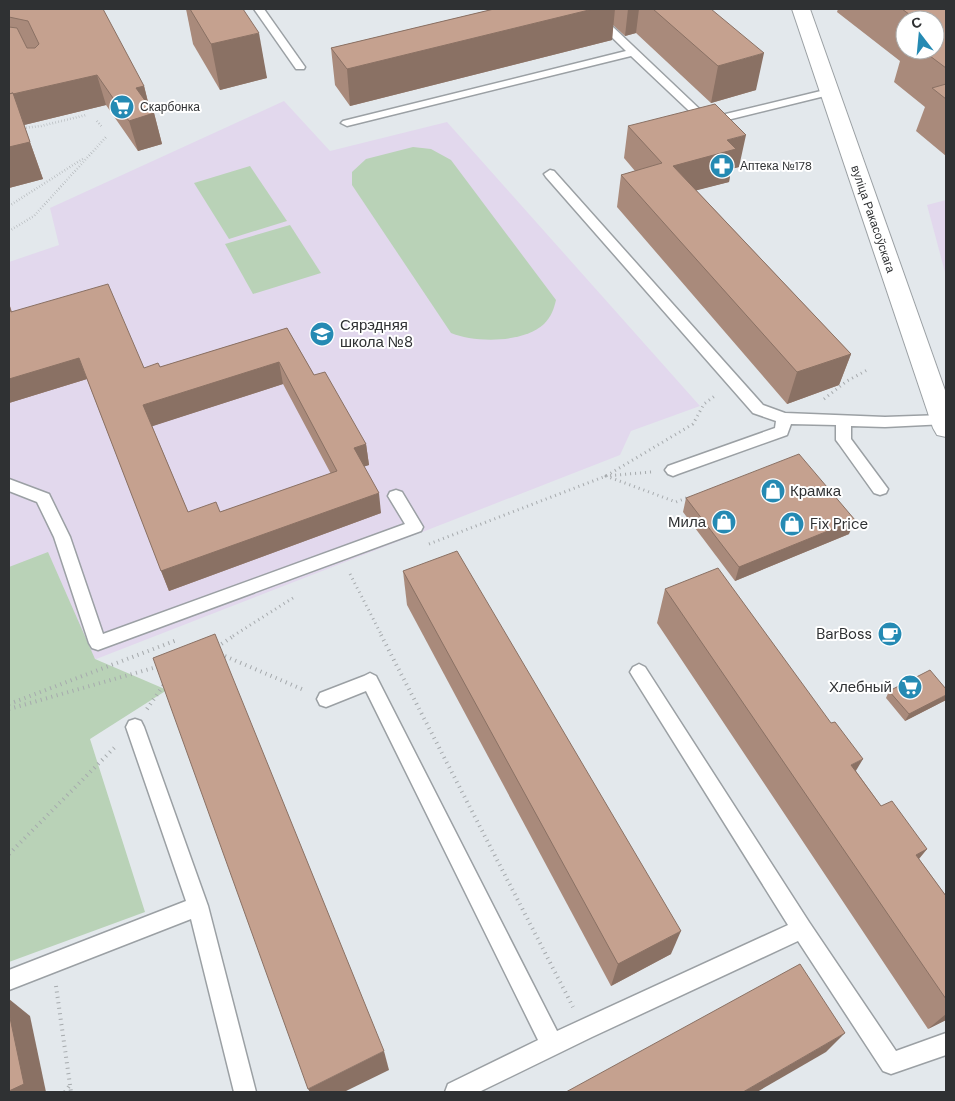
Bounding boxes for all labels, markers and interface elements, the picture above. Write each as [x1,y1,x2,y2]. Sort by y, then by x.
north arrow [895,10,945,60]
text: С [909,12,924,33]
supermarket icon: Скарбонка [109,94,135,120]
place label: Скарбонка [140,99,200,115]
pharmacy icon: Аптека №178 [709,153,735,179]
place label: Аптека №178 [740,158,812,174]
street label: вуліца Ракасоўскага [847,163,899,275]
place label: Сярэдняя школа №8 [340,315,413,352]
school or university icon: Сярэдняя школа №8 [309,321,335,347]
shop icon: Крамка [760,478,786,504]
place label: Крамка [790,481,842,501]
shop icon: Мила [711,509,737,535]
shop icon: Fix Price [779,511,805,537]
place label: Мила [668,512,707,532]
place label: Fix Price [810,514,868,534]
cafe icon: BarBoss [877,621,903,647]
place label: BarBoss [816,624,872,644]
supermarket icon: Хлебный [897,674,923,700]
place label: Хлебный [829,677,892,697]

